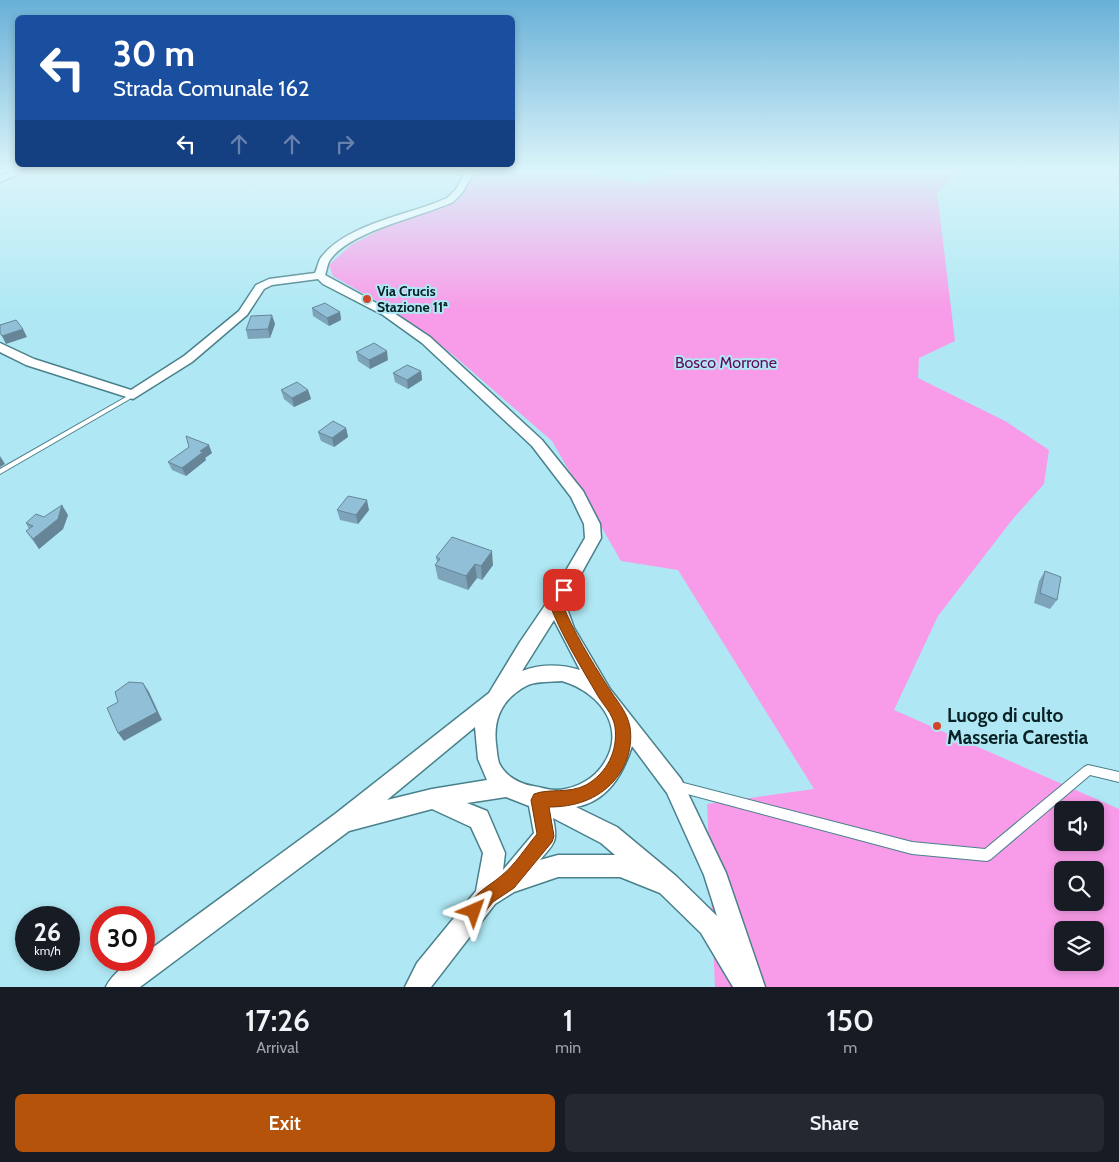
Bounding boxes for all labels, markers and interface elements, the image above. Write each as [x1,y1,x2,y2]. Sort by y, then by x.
text: 30 m [113,32,195,75]
icon: left [30,35,95,100]
text: Strada Comunale 162 [113,75,310,102]
icon: left [172,130,200,158]
icon: ahead [225,130,253,158]
icon: ahead [278,130,306,158]
icon: right [331,130,359,158]
place label: Via Crucis Stazione 11ª [377,282,448,316]
marker: Via Crucis Stazione 11ª [361,293,373,305]
park label: Bosco Morrone [675,353,777,372]
pin [543,569,585,611]
icon: arrive [550,576,578,604]
place label: Luogo di culto Masseria Carestia [947,704,1089,749]
marker: Luogo di culto Masseria Carestia [931,720,943,732]
map controls [1054,801,1104,971]
button: sound [1054,801,1104,851]
button: search [1054,861,1104,911]
position arrow [447,884,499,936]
speed limit sign: 30 [90,906,155,971]
text: 26 [34,917,61,947]
button: layers [1054,921,1104,971]
text: km/h [34,943,61,958]
text: 17:26 [245,1002,310,1039]
text: 1 [563,1002,573,1039]
text: 150 [826,1002,874,1039]
text: Arrival [256,1038,299,1057]
text: min [555,1038,581,1057]
text: m [843,1038,857,1057]
button: Exit [15,1094,555,1152]
button: Share [565,1094,1104,1152]

